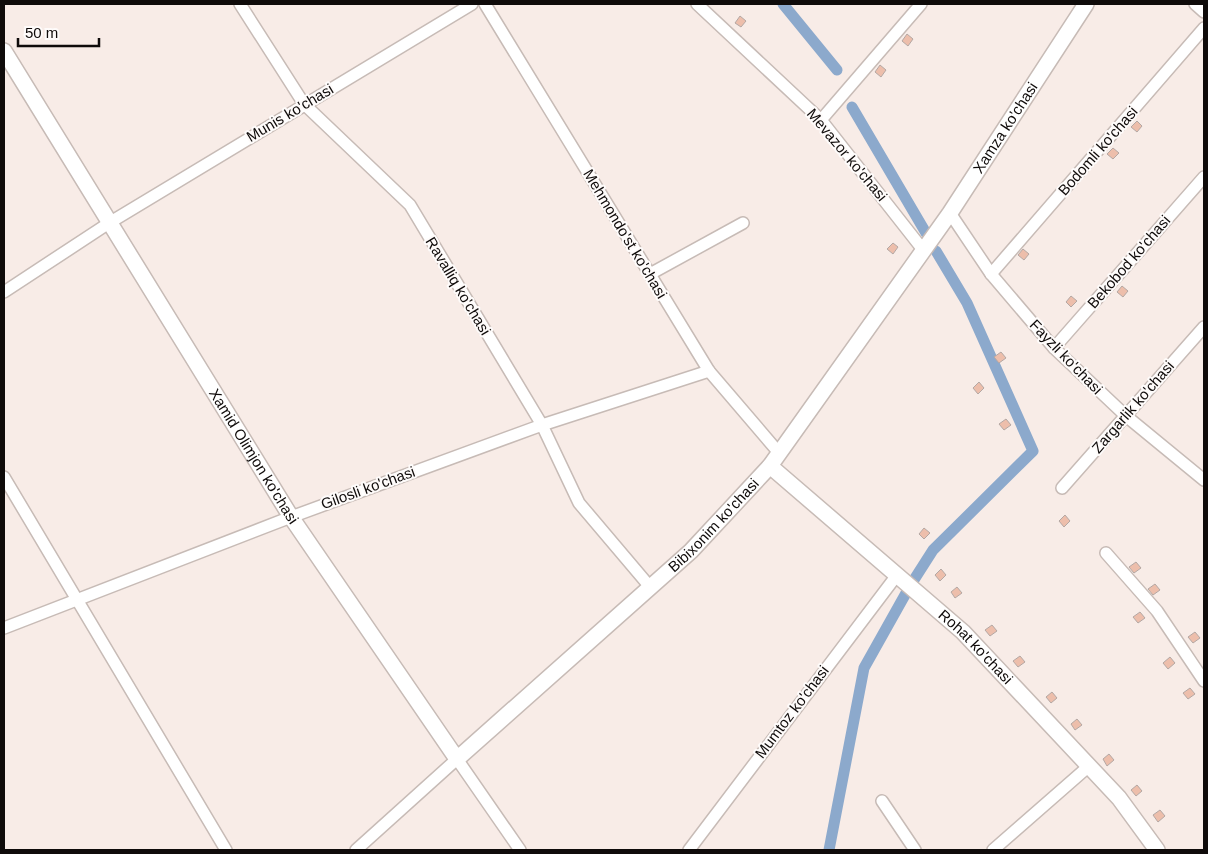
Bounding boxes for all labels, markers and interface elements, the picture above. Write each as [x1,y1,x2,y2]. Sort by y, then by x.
scale bar [18,15,99,47]
text: 50 m [25,24,58,41]
street label: Xamza ko'chasi [969,79,1041,176]
street label: Munis ko'chasi [243,80,336,145]
street label: Bodomli ko'chasi [1054,103,1141,199]
street label: Mevazor ko'chasi [804,105,891,204]
street label: Mehmondo'st ko'chasi [580,166,671,301]
street label: Bekobod ko'chasi [1084,212,1173,311]
street label: Ravalliq ko'chasi [422,234,494,338]
street label: Fayzli ko'chasi [1027,316,1106,397]
street label: Zargarlik ko'chasi [1088,357,1177,456]
street label: Xamid Olimjon ko'chasi [206,385,302,527]
street label: Gilosli ko'chasi [319,463,417,512]
street label: Bibixonim ko'chasi [665,475,762,575]
street label: Rohat ko'chasi [935,606,1016,687]
street label: Mumtoz ko'chasi [751,662,832,761]

